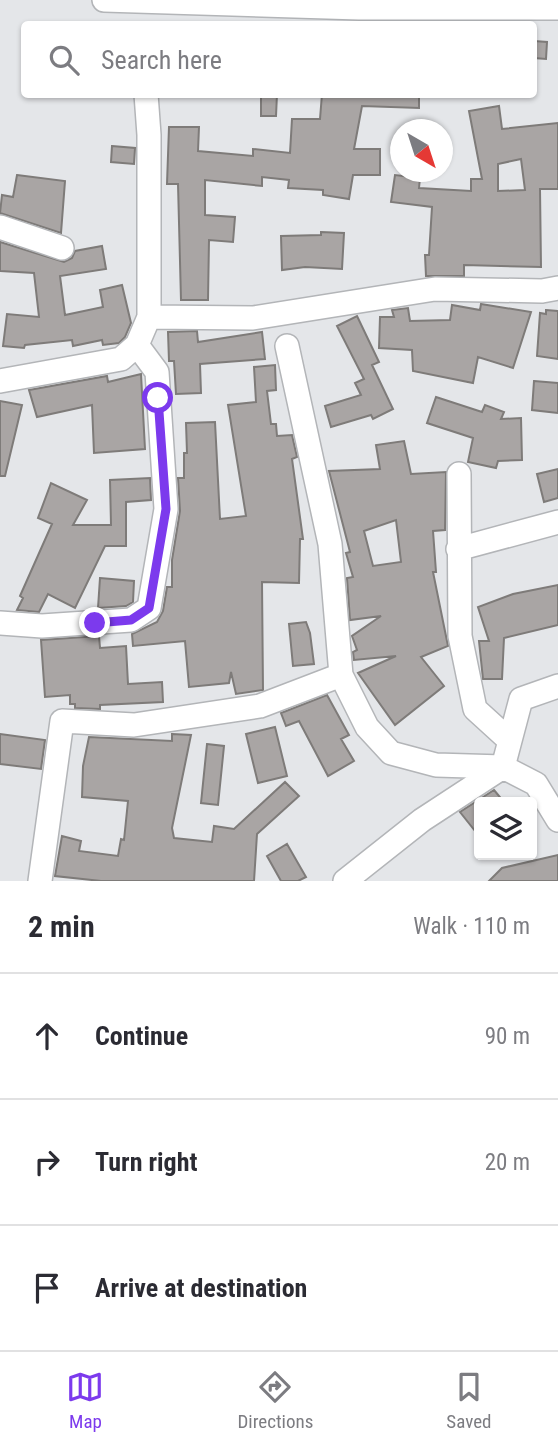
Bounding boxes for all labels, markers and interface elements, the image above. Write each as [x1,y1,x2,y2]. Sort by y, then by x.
search box [21,21,537,98]
icon: search [45,41,83,79]
text: Search here [101,45,222,75]
north arrow [390,119,453,182]
route start [142,382,173,413]
route end [79,607,110,638]
map controls [474,797,537,860]
button: layers [474,797,537,860]
text: 2 min [28,909,95,944]
text: Walk · 110 m [413,913,530,940]
icon: ahead [28,1017,66,1055]
text: Continue [95,1021,188,1051]
text: 90 m [485,1023,530,1050]
icon: right [28,1143,66,1181]
text: Turn right [95,1147,197,1177]
text: 20 m [485,1149,530,1176]
icon: arrive [28,1269,66,1307]
text: Arrive at destination [95,1273,307,1303]
tab: Map [66,1368,104,1433]
tab: Directions [237,1368,313,1433]
tab: Saved [446,1368,492,1433]

